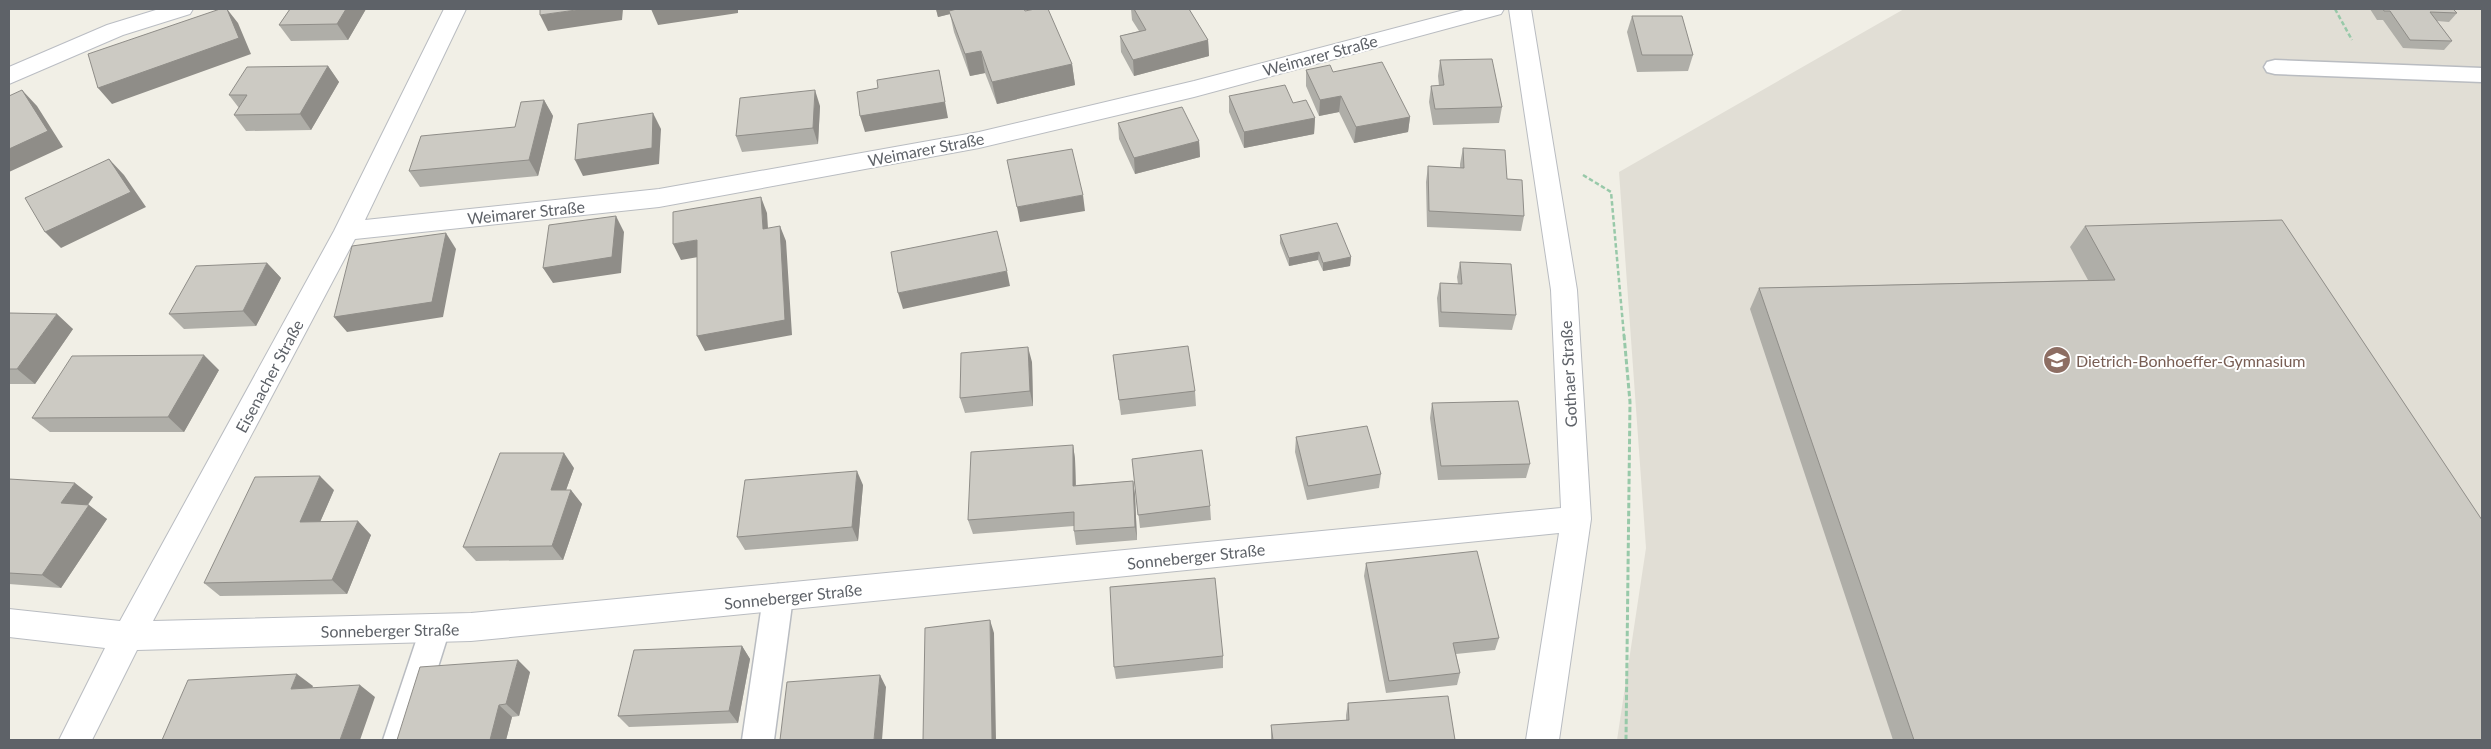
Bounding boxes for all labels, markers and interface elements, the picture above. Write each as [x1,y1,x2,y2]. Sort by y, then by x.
street label: Weimarer Straße [1261,31,1379,79]
street label: Weimarer Straße [866,128,986,170]
street label: Weimarer Straße [466,196,586,228]
street label: Eisenacher Straße [231,316,307,436]
street label: Gothaer Straße [1556,320,1580,428]
school or university icon: Dietrich-Bonhoeffer-Gymnasium [2042,345,2072,375]
place label: Dietrich-Bonhoeffer-Gymnasium [2076,351,2306,370]
street label: Sonneberger Straße [1126,539,1266,573]
street label: Sonneberger Straße [723,579,863,613]
street label: Sonneberger Straße [320,619,460,641]

